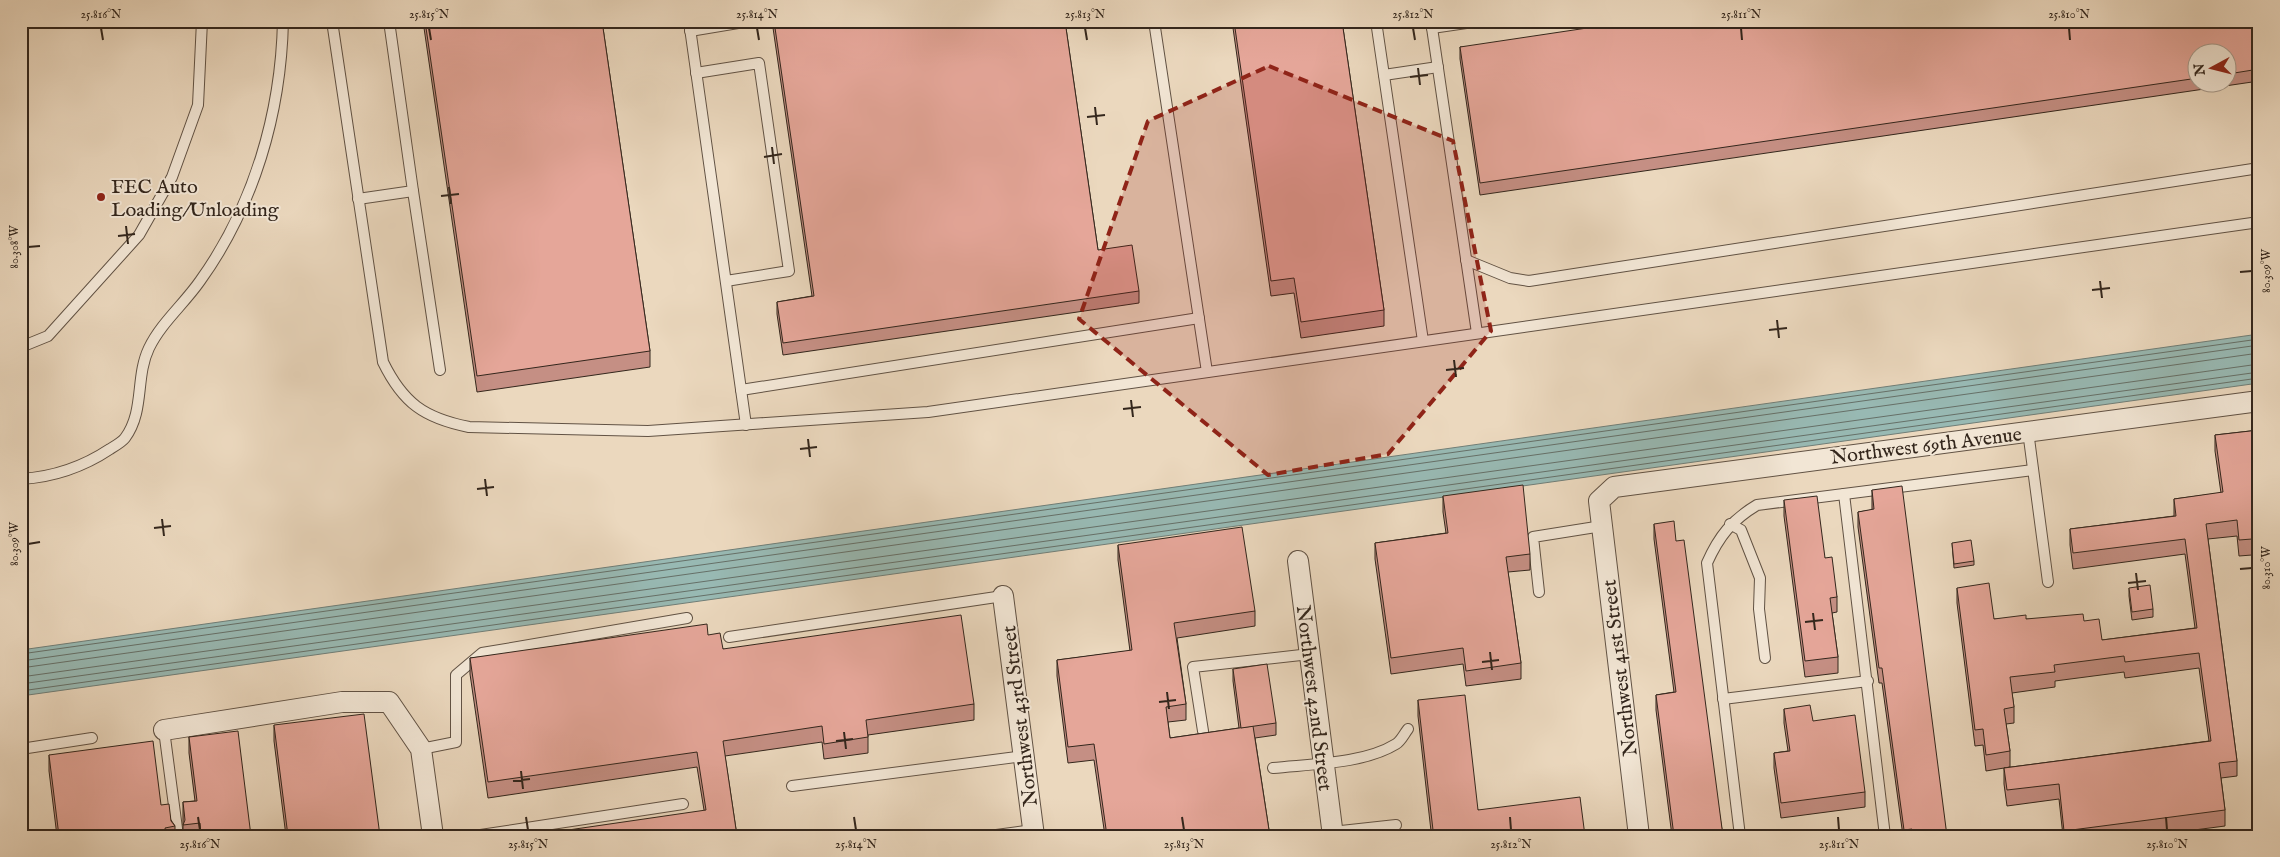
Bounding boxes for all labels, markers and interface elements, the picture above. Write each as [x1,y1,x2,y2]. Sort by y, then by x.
text: 25.816°N [81,7,122,22]
text: 25.815°N [409,7,450,22]
text: 25.814°N [736,7,778,22]
text: 25.813°N [1065,7,1106,22]
text: 25.812°N [1392,7,1434,22]
text: 25.811°N [1721,7,1762,22]
text: 25.810°N [2048,7,2090,22]
north arrow [2188,42,2238,92]
text: N [2190,62,2210,78]
place label: FEC Auto Loading/Unloading [111,175,280,223]
marker: FEC Auto Loading/Unloading [95,191,107,203]
text: 80.308°W [7,225,22,269]
text: 80.309°W [2259,248,2274,293]
street label: Northwest 69th Avenue [1829,422,2023,471]
text: 80.309°W [7,521,22,566]
text: 80.310°W [2259,546,2274,590]
street label: Northwest 41st Street [1597,578,1644,758]
street label: Northwest 42nd Street [1290,604,1337,793]
street label: Northwest 43rd Street [997,624,1044,808]
text: 25.816°N [180,837,221,852]
text: 25.815°N [508,837,549,852]
text: 25.814°N [835,837,877,852]
text: 25.813°N [1164,837,1205,852]
text: 25.812°N [1490,837,1532,852]
text: 25.811°N [1819,837,1860,852]
text: 25.810°N [2146,837,2188,852]

